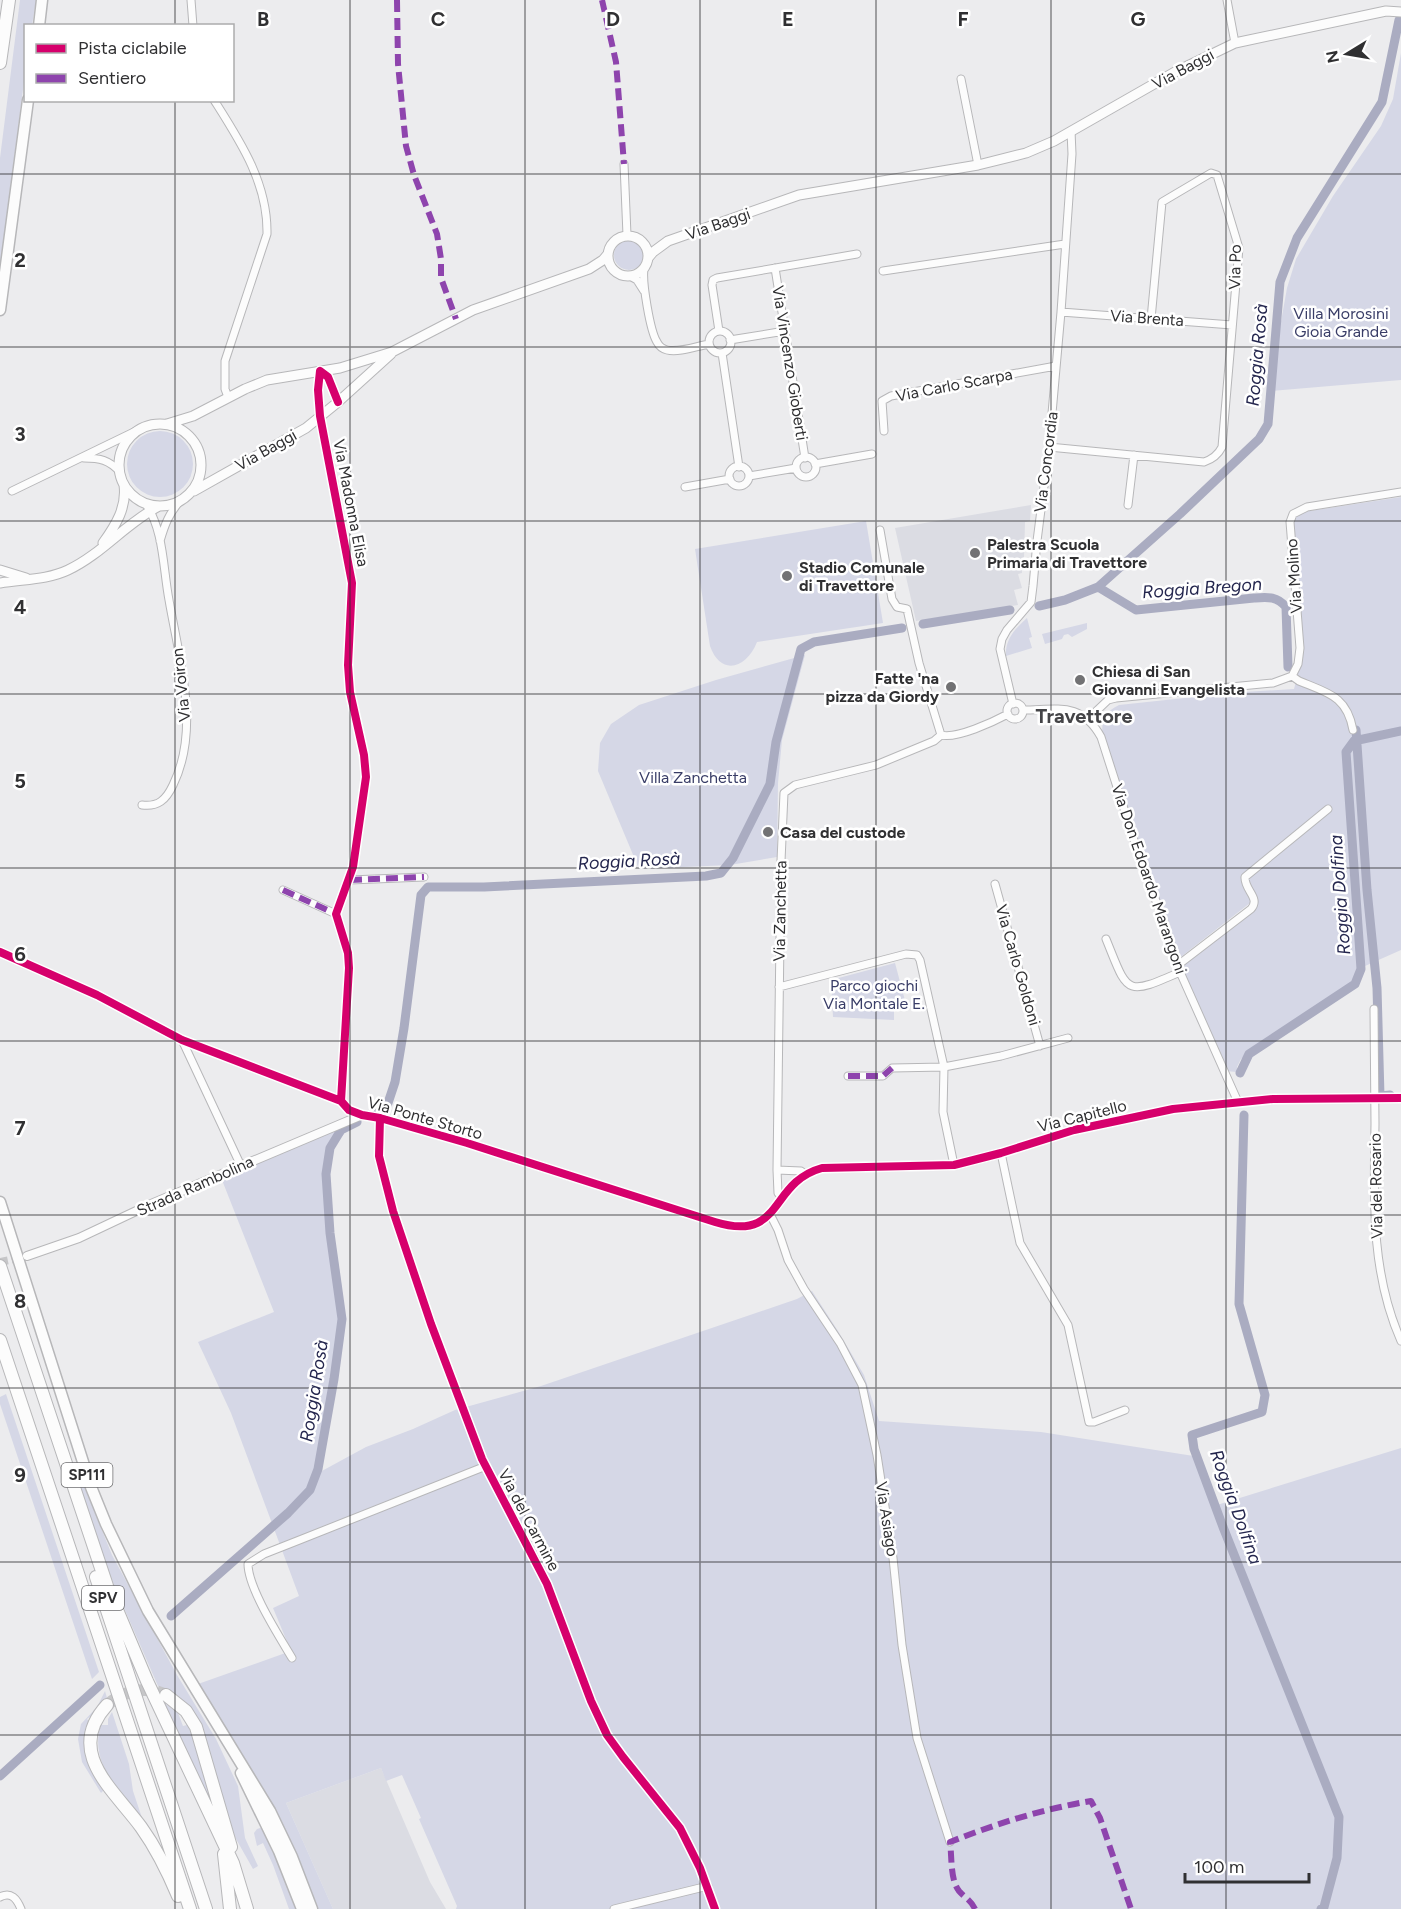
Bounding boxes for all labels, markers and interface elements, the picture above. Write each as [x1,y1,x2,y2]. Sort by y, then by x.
text: B [257,7,269,31]
text: C [431,7,445,31]
text: D [606,7,620,31]
text: E [782,7,794,31]
text: F [957,7,969,31]
text: G [1131,7,1146,31]
legend [24,24,234,102]
north arrow [1317,24,1377,84]
text: Pista ciclabile [78,37,187,59]
street label: Via Baggi [1149,45,1217,93]
text: N [1322,49,1343,65]
text: Sentiero [78,67,146,89]
street label: Via Baggi [683,204,753,244]
street label: Via Po [1225,244,1245,290]
text: 2 [14,248,26,272]
street label: Via Vincenzo Gioberti [768,284,812,442]
water label: Roggia Rosà [1242,302,1272,407]
park label: Villa Morosini Gioia Grande [1293,304,1389,341]
street label: Via Brenta [1109,306,1185,330]
street label: Via Carlo Scarpa [894,364,1014,406]
street label: Via Concordia [1030,411,1062,513]
text: 3 [14,422,26,446]
street label: Via Baggi [232,425,300,475]
street label: Via Madonna Elisa [329,438,373,568]
place label: Palestra Scuola Primaria di Travettore [987,535,1147,572]
street label: Via Molino [1282,538,1306,614]
marker: Palestra Scuola Primaria di Travettore [968,546,982,560]
place label: Stadio Comunale di Travettore [799,558,925,595]
marker: Stadio Comunale di Travettore [780,569,794,583]
water label: Roggia Bregon [1141,573,1263,603]
text: 4 [14,595,27,619]
street label: Via Voiron [168,647,194,723]
place label: Chiesa di San Giovanni Evangelista [1092,662,1245,699]
place label: Fatte 'na pizza da Giordy [826,669,940,706]
marker: Chiesa di San Giovanni Evangelista [1073,673,1087,687]
marker: Fatte 'na pizza da Giordy [944,680,958,694]
district label: Travettore [1036,704,1132,728]
park label: Villa Zanchetta [639,768,747,787]
text: 5 [14,769,26,793]
street label: Via Don Edoardo Marangoni [1107,781,1191,977]
place label: Casa del custode [780,823,905,842]
marker: Casa del custode [761,825,775,839]
water label: Roggia Dolfina [1325,834,1355,956]
water label: Roggia Rosà [577,847,681,875]
street label: Via Zanchetta [770,860,790,962]
street label: Via Carlo Goldoni [992,902,1044,1028]
text: 6 [14,942,26,966]
park label: Parco giochi Via Montale E. [823,976,925,1013]
street label: Via Ponte Storto [365,1093,485,1143]
street label: Via Capitello [1036,1096,1128,1136]
text: 7 [14,1116,26,1140]
street label: Via del Rosario [1366,1133,1386,1239]
street label: Strada Rambolina [134,1152,256,1220]
text: 8 [14,1289,26,1313]
water label: Roggia Rosà [295,1338,333,1443]
water label: Roggia Dolfina [1205,1447,1267,1568]
text: 9 [14,1463,26,1487]
road number: SP111 [62,1463,112,1487]
street label: Via del Carmine [494,1466,564,1574]
street label: Via Asiago [872,1480,902,1558]
road number: SPV [82,1586,124,1610]
scale bar [1185,1846,1310,1884]
text: 100 m [1194,1856,1244,1878]

